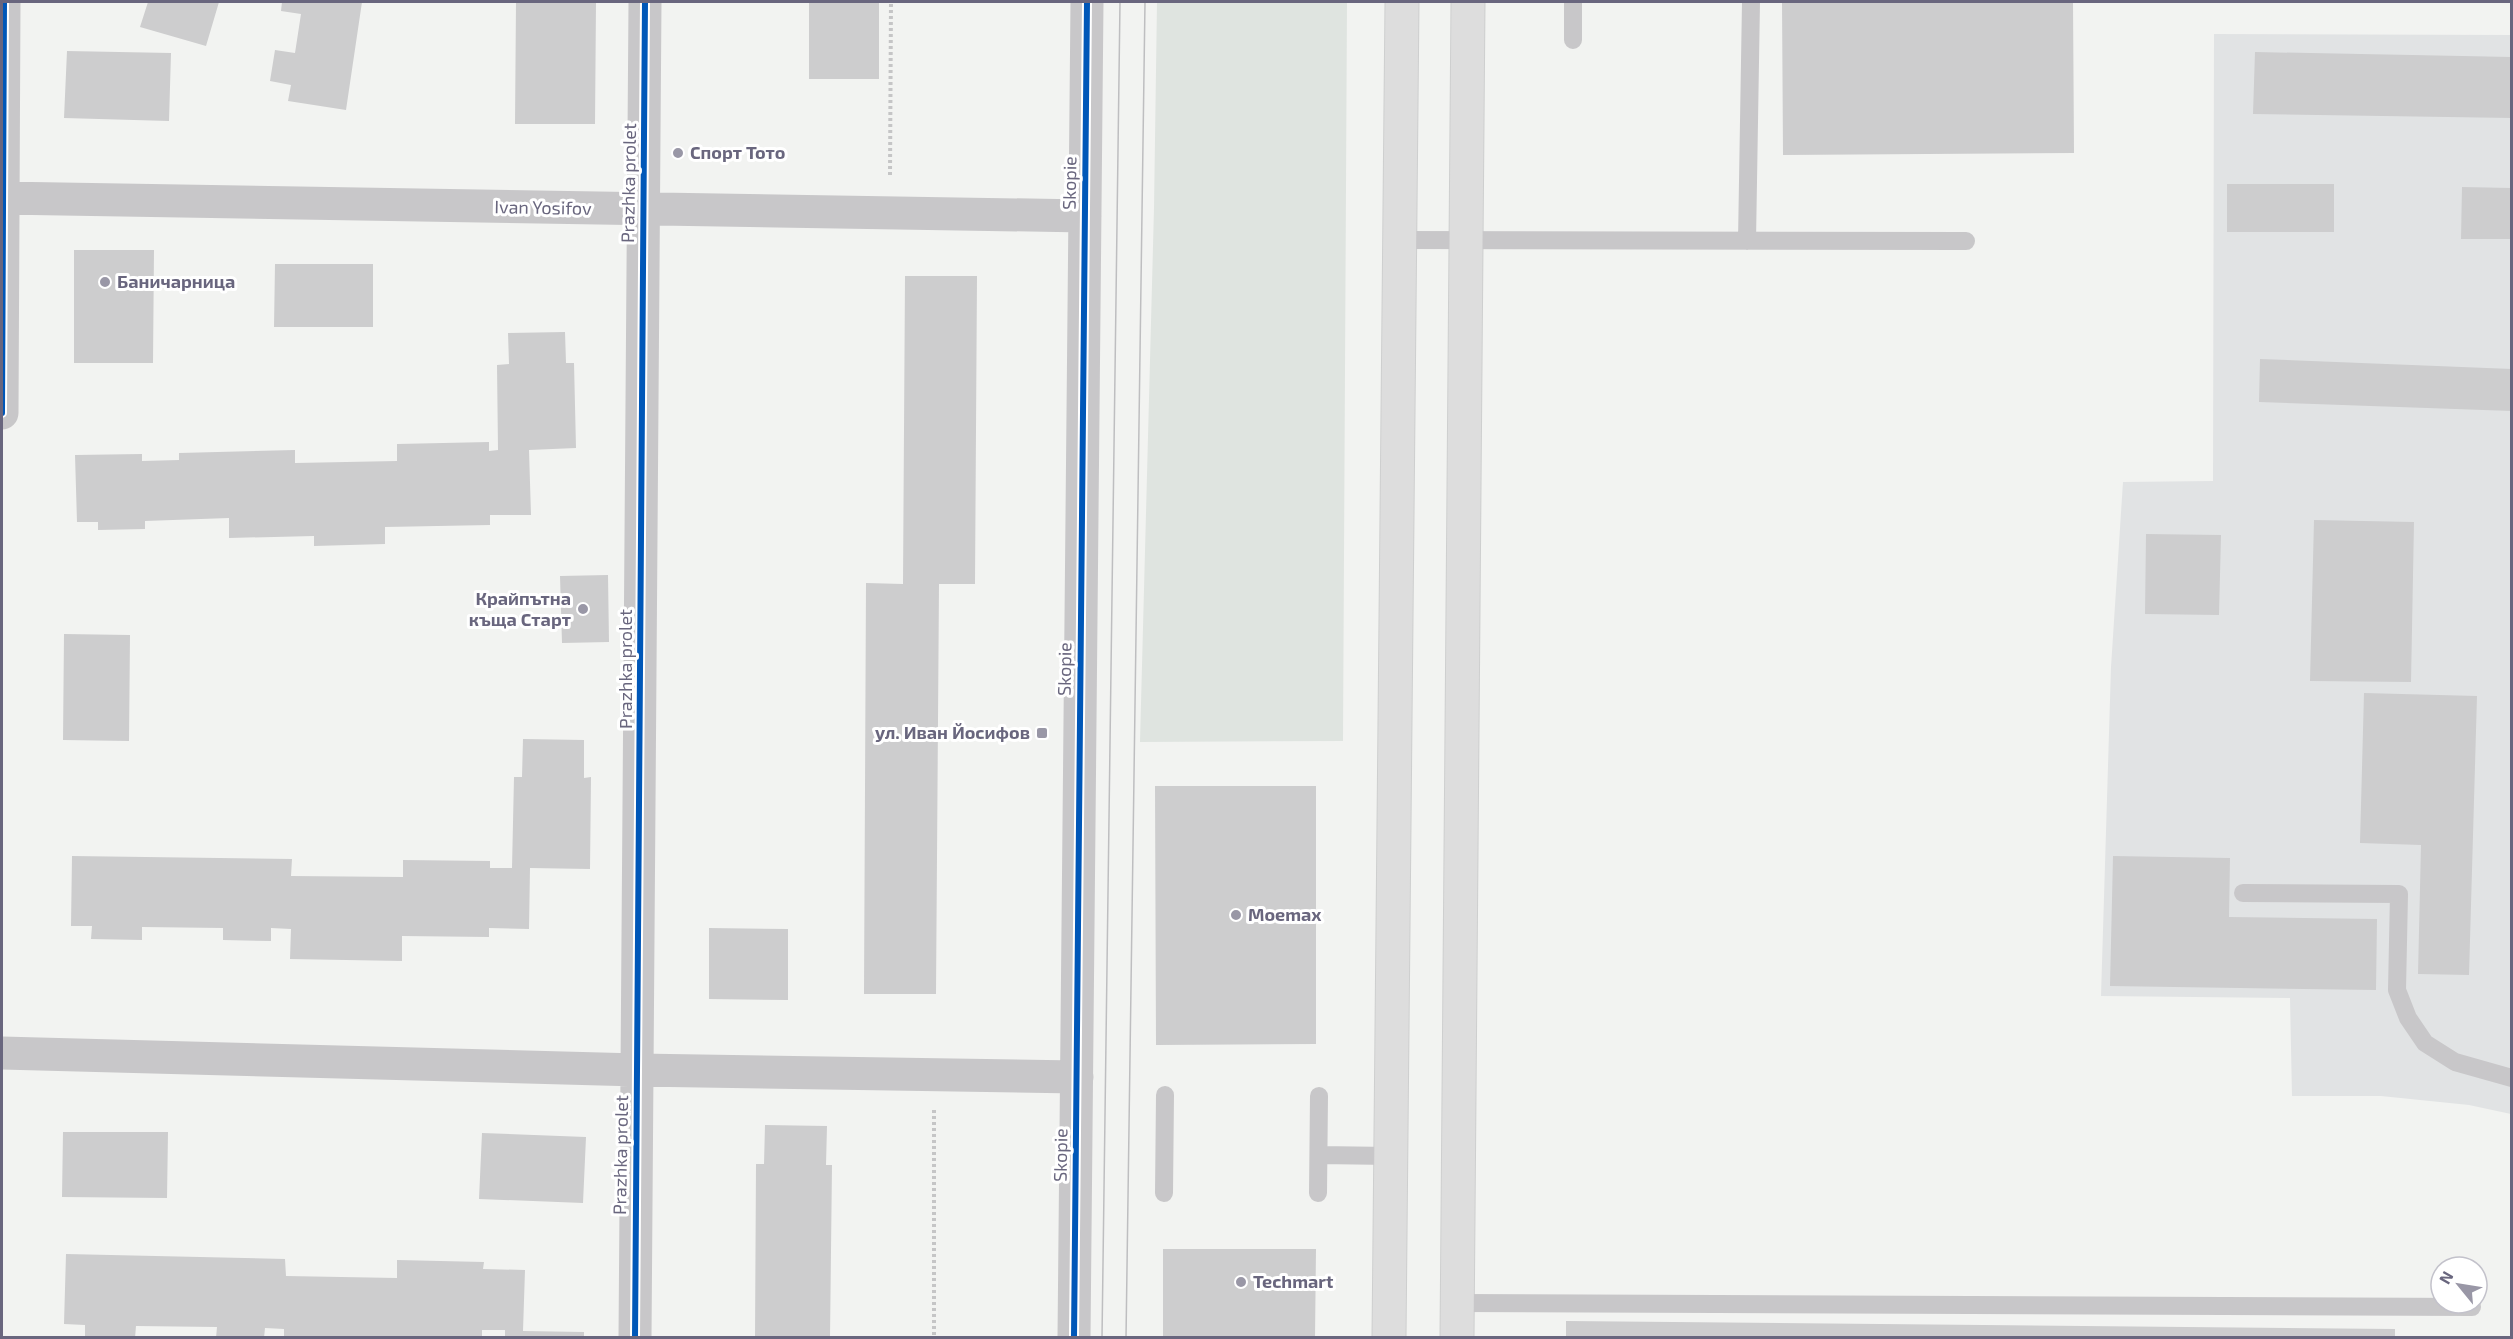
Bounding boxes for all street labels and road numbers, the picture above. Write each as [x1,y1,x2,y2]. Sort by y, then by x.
street label: Prazhka prolet [616,123,640,243]
street label: Skopie [1058,156,1080,210]
street label: Ivan Yosifov [494,195,592,219]
street label: Prazhka prolet [614,609,636,729]
street label: Skopie [1053,642,1075,696]
street label: Prazhka prolet [608,1095,632,1215]
street label: Skopie [1049,1128,1071,1182]

